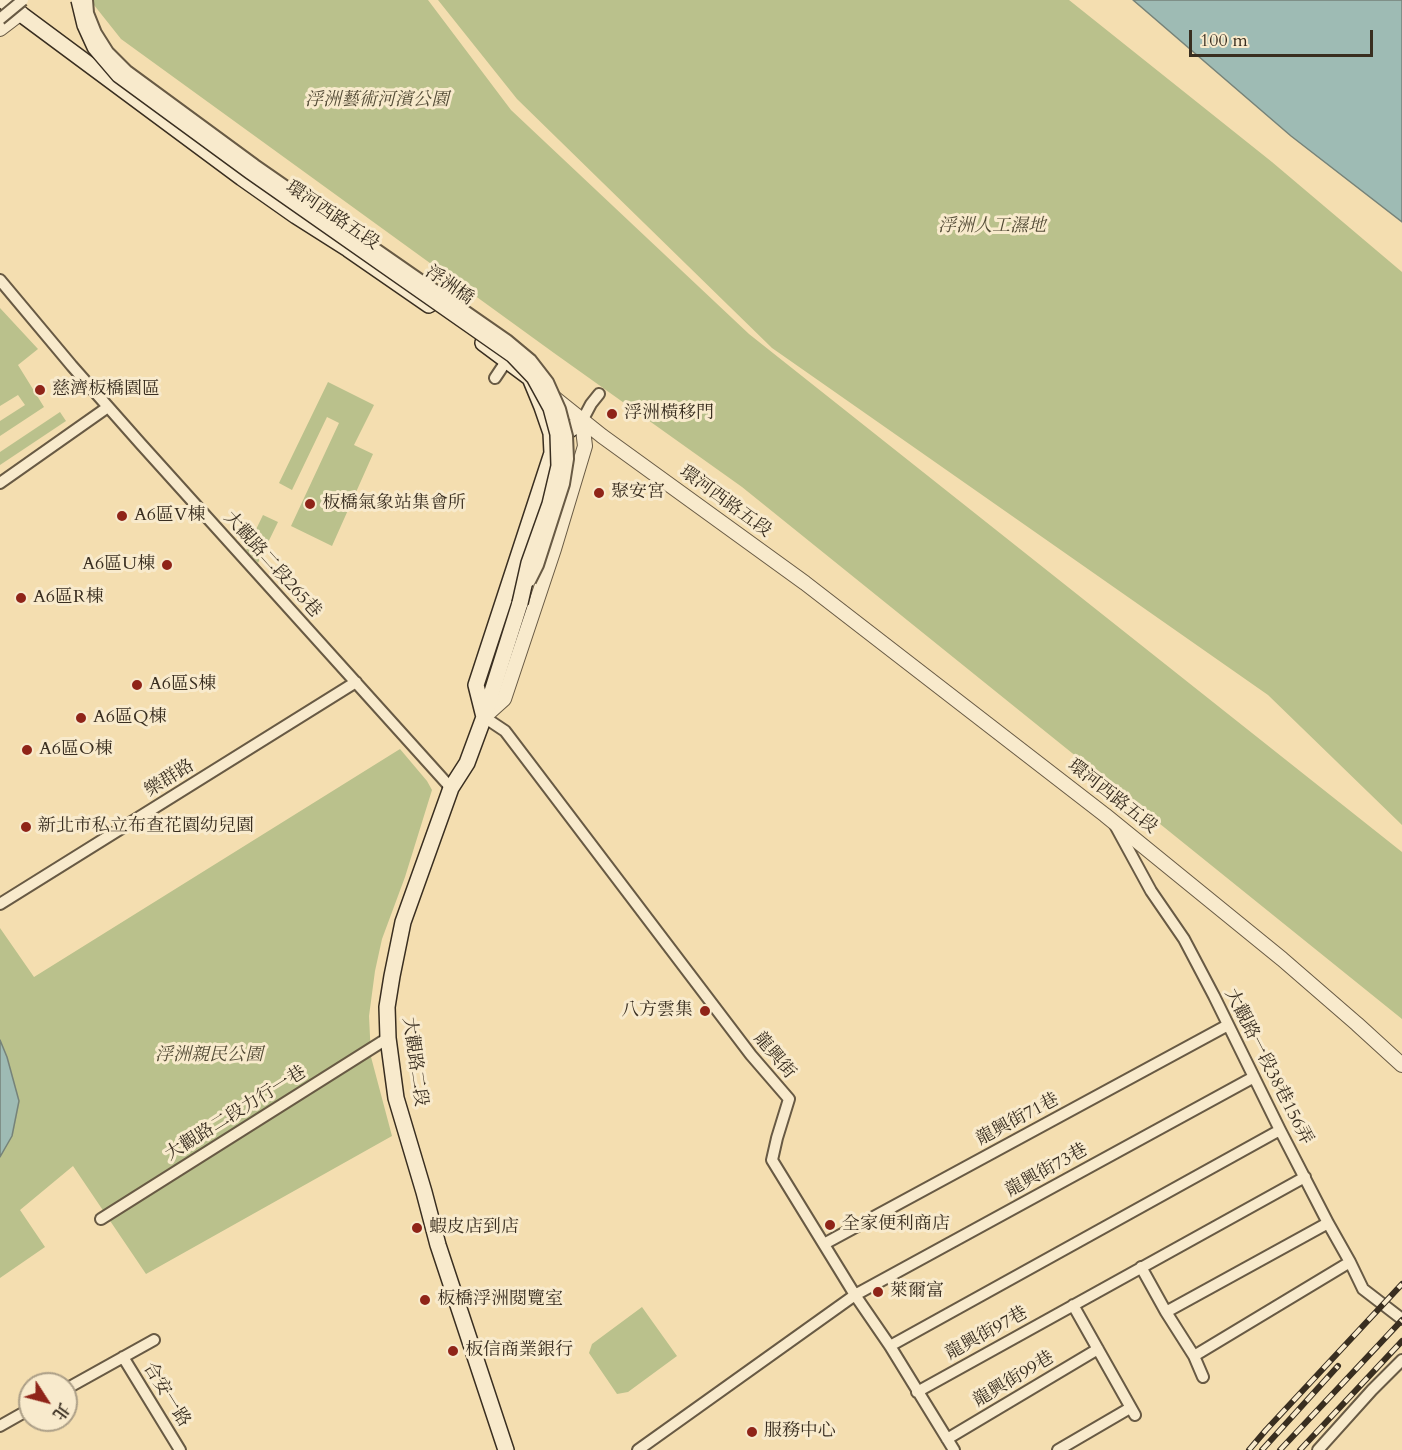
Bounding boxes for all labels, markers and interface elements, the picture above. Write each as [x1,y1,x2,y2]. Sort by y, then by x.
scale bar [1192,18,1376,56]
text: 100 m [1200,28,1248,53]
park label: 浮洲藝術河濱公園 [305,90,449,112]
street label: 環河西路五段 [281,177,383,255]
park label: 浮洲人工濕地 [938,216,1046,238]
street label: 浮洲橋 [421,262,477,310]
place label: 慈濟板橋園區 [52,379,160,401]
marker: 慈濟板橋園區 [33,383,47,397]
place label: 浮洲橫移門 [624,403,714,425]
marker: 浮洲橫移門 [605,407,619,421]
street label: 環河西路五段 [675,462,775,542]
place label: 聚安宮 [611,482,665,504]
marker: 聚安宮 [592,486,606,500]
place label: 板橋氣象站集會所 [322,493,466,515]
marker: 板橋氣象站集會所 [303,497,317,511]
place label: A6區V棟 [134,505,205,527]
street label: 大觀路二段265巷 [219,507,325,623]
marker: A6區V棟 [115,509,129,523]
place label: A6區U棟 [82,554,155,576]
marker: A6區U棟 [160,558,174,572]
place label: A6區R棟 [33,587,103,609]
marker: A6區R棟 [14,591,28,605]
place label: A6區S棟 [149,674,216,696]
marker: A6區S棟 [130,678,144,692]
place label: A6區Q棟 [93,707,167,729]
marker: A6區Q棟 [74,711,88,725]
place label: A6區O棟 [39,739,113,761]
marker: A6區O棟 [20,743,34,757]
street label: 環河西路五段 [1063,755,1161,839]
street label: 樂群路 [141,756,199,802]
place label: 新北市私立布查花園幼兒園 [38,816,254,838]
marker: 新北市私立布查花園幼兒園 [19,820,33,834]
street label: 大觀路一段38巷156弄 [1219,985,1317,1149]
place label: 八方雲集 [621,1000,693,1022]
marker: 八方雲集 [698,1004,712,1018]
street label: 大觀路二段 [397,1016,431,1108]
street label: 龍興街 [748,1028,800,1084]
park label: 浮洲親民公園 [155,1045,263,1067]
street label: 大觀路二段力行一巷 [162,1062,310,1166]
street label: 龍興街71巷 [973,1089,1063,1151]
street label: 龍興街73巷 [1002,1140,1092,1202]
place label: 全家便利商店 [842,1214,950,1236]
place label: 蝦皮店到店 [429,1217,519,1239]
marker: 全家便利商店 [823,1218,837,1232]
marker: 蝦皮店到店 [410,1221,424,1235]
place label: 萊爾富 [890,1281,944,1303]
marker: 萊爾富 [871,1285,885,1299]
place label: 板橋浮洲閱覽室 [437,1289,563,1311]
marker: 板橋浮洲閱覽室 [418,1293,432,1307]
street label: 龍興街97巷 [942,1303,1032,1365]
place label: 板信商業銀行 [465,1340,573,1362]
marker: 板信商業銀行 [446,1344,460,1358]
street label: 龍興街99巷 [970,1347,1058,1413]
street label: 合安一路 [138,1359,194,1431]
north arrow [18,1372,78,1432]
text: 北 [47,1398,75,1424]
place label: 服務中心 [764,1421,836,1443]
marker: 服務中心 [745,1425,759,1439]

